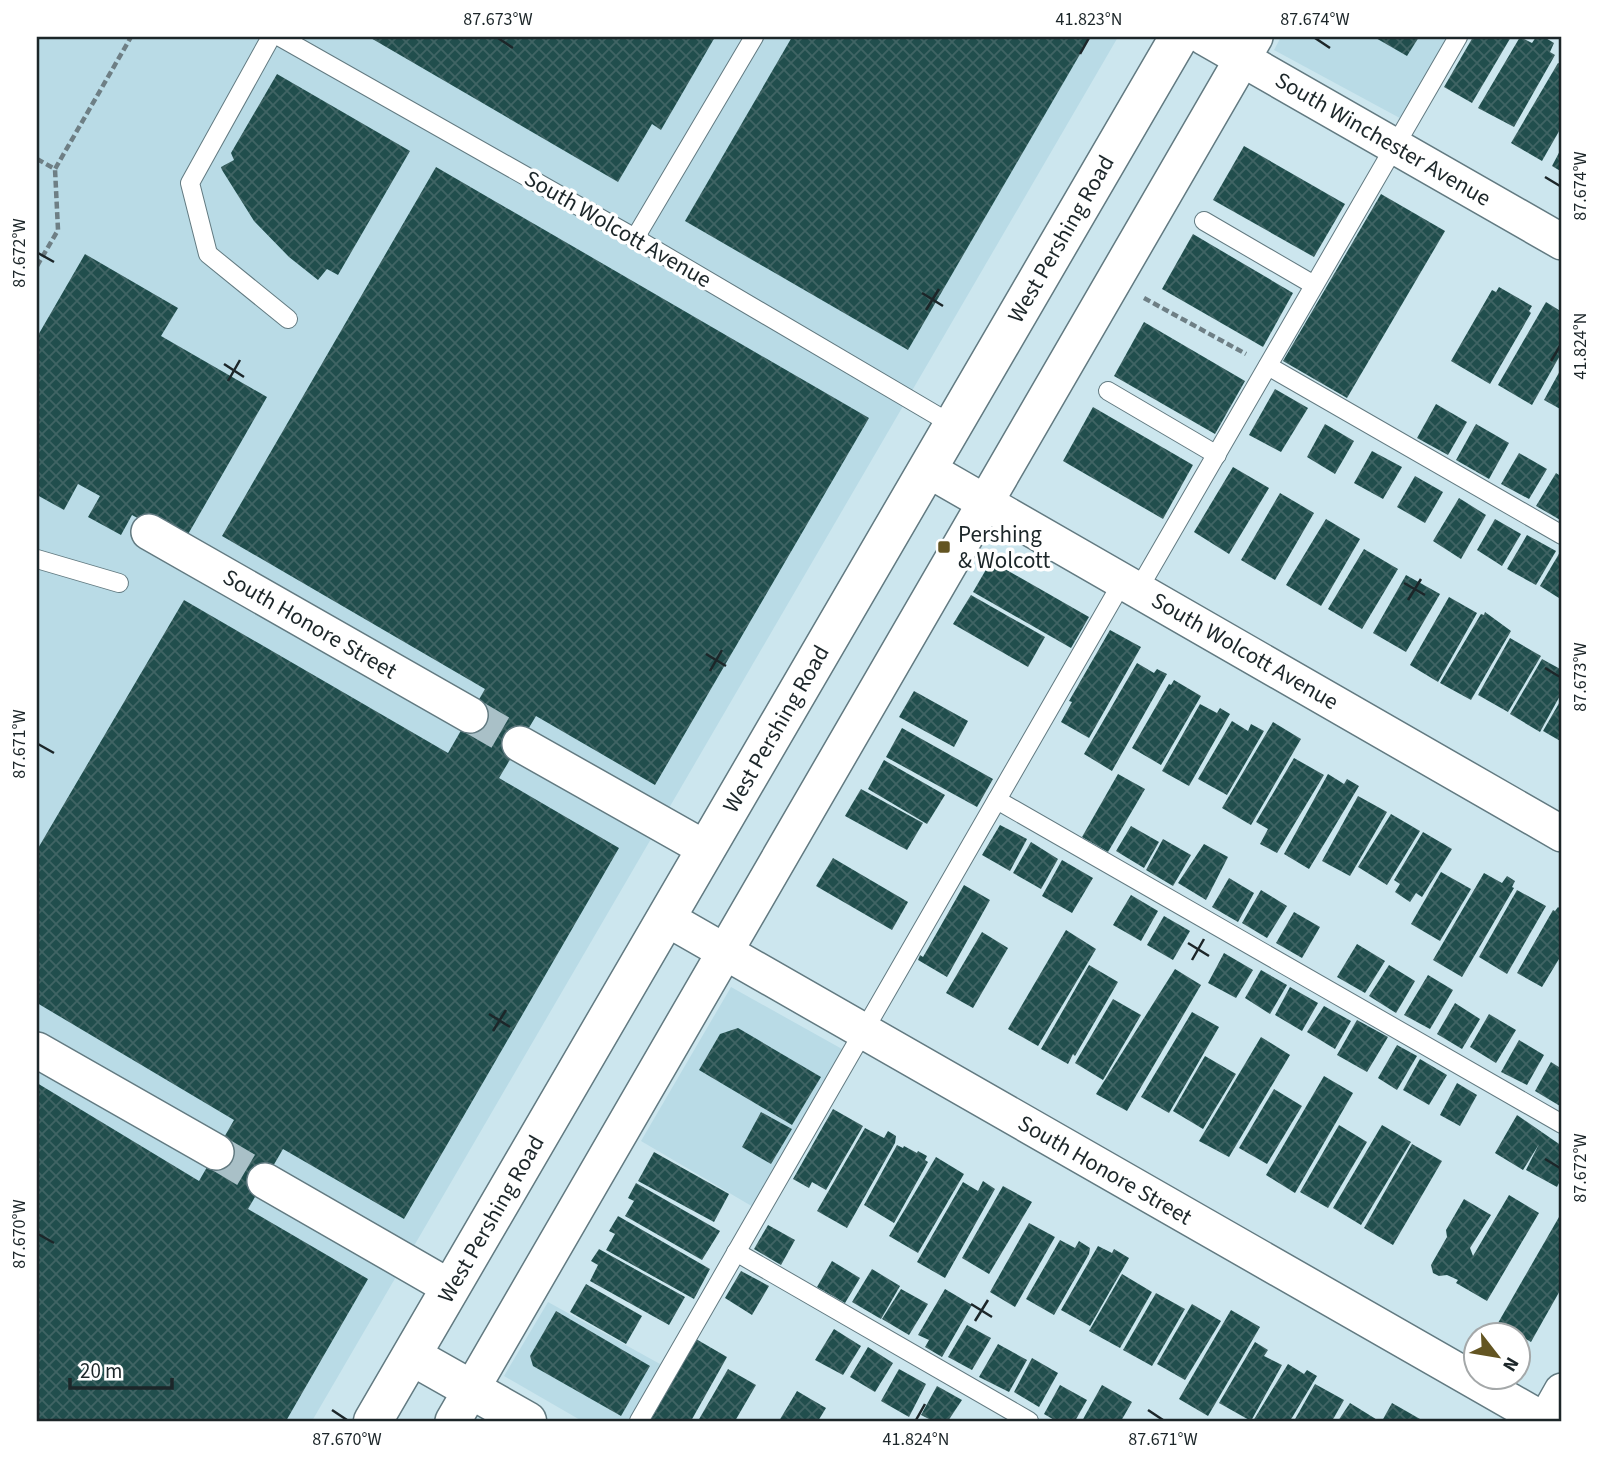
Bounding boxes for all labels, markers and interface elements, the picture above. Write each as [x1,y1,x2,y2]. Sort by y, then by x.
text: 87.673°W [463,7,533,32]
text: 41.823°N [1056,7,1122,32]
text: 87.674°W [1280,7,1350,32]
street label: South Winchester Avenue [1269,64,1497,214]
street label: West Pershing Road [1000,149,1122,329]
text: 87.674°W [1568,151,1593,221]
street label: South Wolcott Avenue [518,162,718,296]
text: 87.672°W [7,218,32,288]
text: 41.824°N [1568,313,1593,379]
place label: Pershing & Wolcott [958,518,1050,577]
marker: Pershing & Wolcott [936,539,952,555]
street label: South Honore Street [217,561,403,687]
street label: South Wolcott Avenue [1145,584,1345,718]
street label: West Pershing Road [715,639,837,819]
text: 87.673°W [1568,642,1593,712]
text: 87.671°W [7,709,32,779]
street label: South Honore Street [1012,1107,1198,1233]
street label: West Pershing Road [430,1129,552,1309]
text: 87.672°W [1568,1133,1593,1203]
text: 87.670°W [7,1199,32,1269]
north arrow [1462,1322,1532,1392]
scale bar [70,1346,172,1390]
text: N [1495,1352,1525,1376]
text: 20 m [80,1356,122,1386]
text: 87.670°W [312,1427,382,1452]
text: 41.824°N [883,1427,949,1452]
text: 87.671°W [1128,1427,1198,1452]

